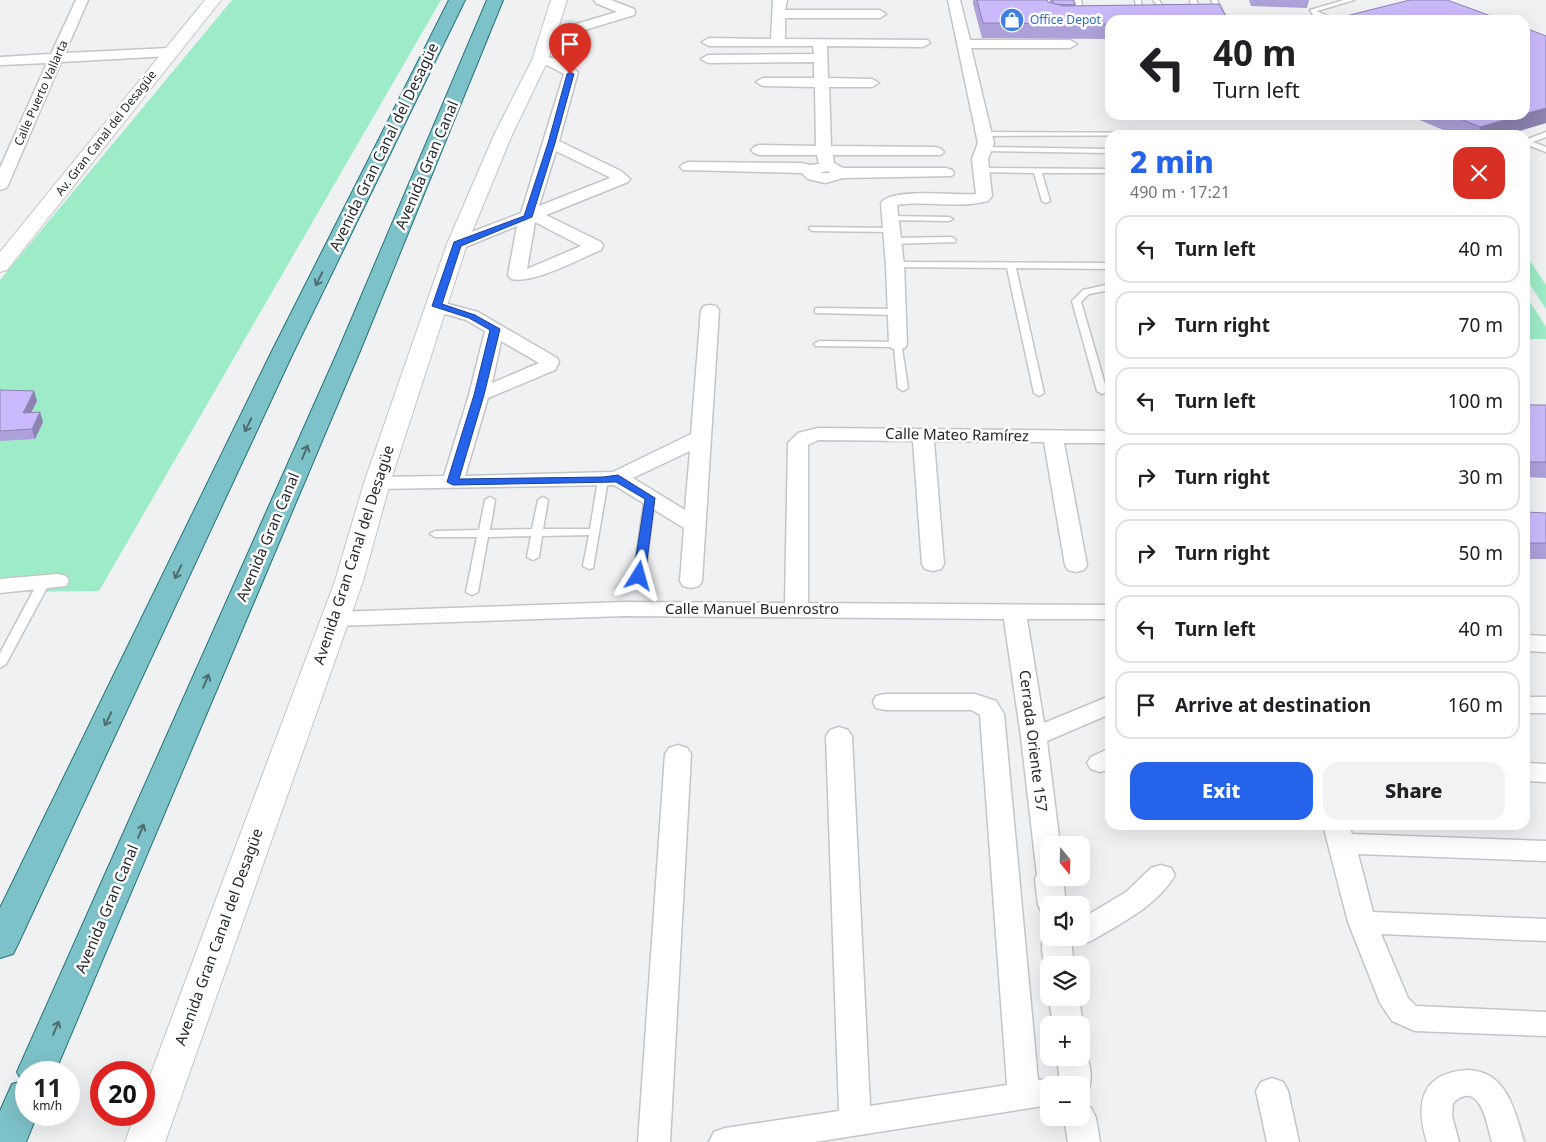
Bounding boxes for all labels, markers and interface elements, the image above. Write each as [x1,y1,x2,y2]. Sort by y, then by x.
shop icon: Office Depot [999,7,1025,33]
place label: Office Depot [1030,11,1102,28]
pin [549,23,591,74]
text: 40 m [1213,29,1296,76]
icon: arrive [556,30,584,58]
icon: left [1130,35,1195,100]
street label: Calle Puerto Vallarta [10,37,72,148]
street label: Avenida Gran Canal del Desagüe [326,40,442,254]
street label: Av. Gran Canal del Desagüe [51,66,160,199]
text: Turn left [1213,74,1300,104]
street label: Avenida Gran Canal [392,98,462,232]
text: 2 min [1130,141,1214,182]
button: close [1453,147,1505,199]
text: 490 m · 17:21 [1130,181,1230,203]
icon: left [1132,235,1160,263]
text: Turn left [1175,236,1256,262]
text: 40 m [1459,236,1503,262]
one-way arrow [314,271,323,286]
icon: right [1132,311,1160,339]
text: Turn right [1175,312,1270,338]
text: 70 m [1459,312,1503,338]
icon: left [1132,387,1160,415]
text: Turn left [1175,388,1256,414]
text: 100 m [1448,388,1503,414]
one-way arrow [243,417,252,432]
street label: Calle Mateo Ramírez [885,423,1029,445]
street label: Avenida Gran Canal del Desagüe [308,442,398,667]
one-way arrow [301,445,311,460]
icon: right [1132,463,1160,491]
text: Turn right [1175,464,1270,490]
text: 30 m [1459,464,1503,490]
street label: Avenida Gran Canal [231,469,303,604]
icon: right [1132,539,1160,567]
text: Turn right [1175,540,1270,566]
text: 50 m [1459,540,1503,566]
position arrow [612,549,664,601]
one-way arrow [173,564,182,579]
street label: Calle Manuel Buenrostro [665,598,839,618]
icon: left [1132,615,1160,643]
text: Turn left [1175,616,1256,642]
text: 40 m [1459,616,1503,642]
street label: Cerrada Oriente 157 [1015,669,1053,813]
one-way arrow [201,674,211,689]
icon: arrive [1132,691,1160,719]
text: Arrive at destination [1175,692,1371,718]
text: 160 m [1448,692,1503,718]
one-way arrow [102,711,112,726]
button: Exit [1130,762,1313,820]
button: Share [1323,762,1505,820]
one-way arrow [138,823,147,838]
street label: Avenida Gran Canal del Desagüe [169,825,267,1048]
north arrow [1040,836,1090,886]
map controls [1040,836,1090,1126]
street label: Avenida Gran Canal [70,841,142,976]
button: sound [1040,896,1090,946]
button: layers [1040,956,1090,1006]
button: + [1040,1016,1090,1066]
one-way arrow [51,1021,61,1036]
speed limit sign: 20 [90,1061,155,1126]
text: 11 [33,1070,62,1104]
button: − [1040,1076,1090,1126]
text: km/h [33,1097,62,1114]

